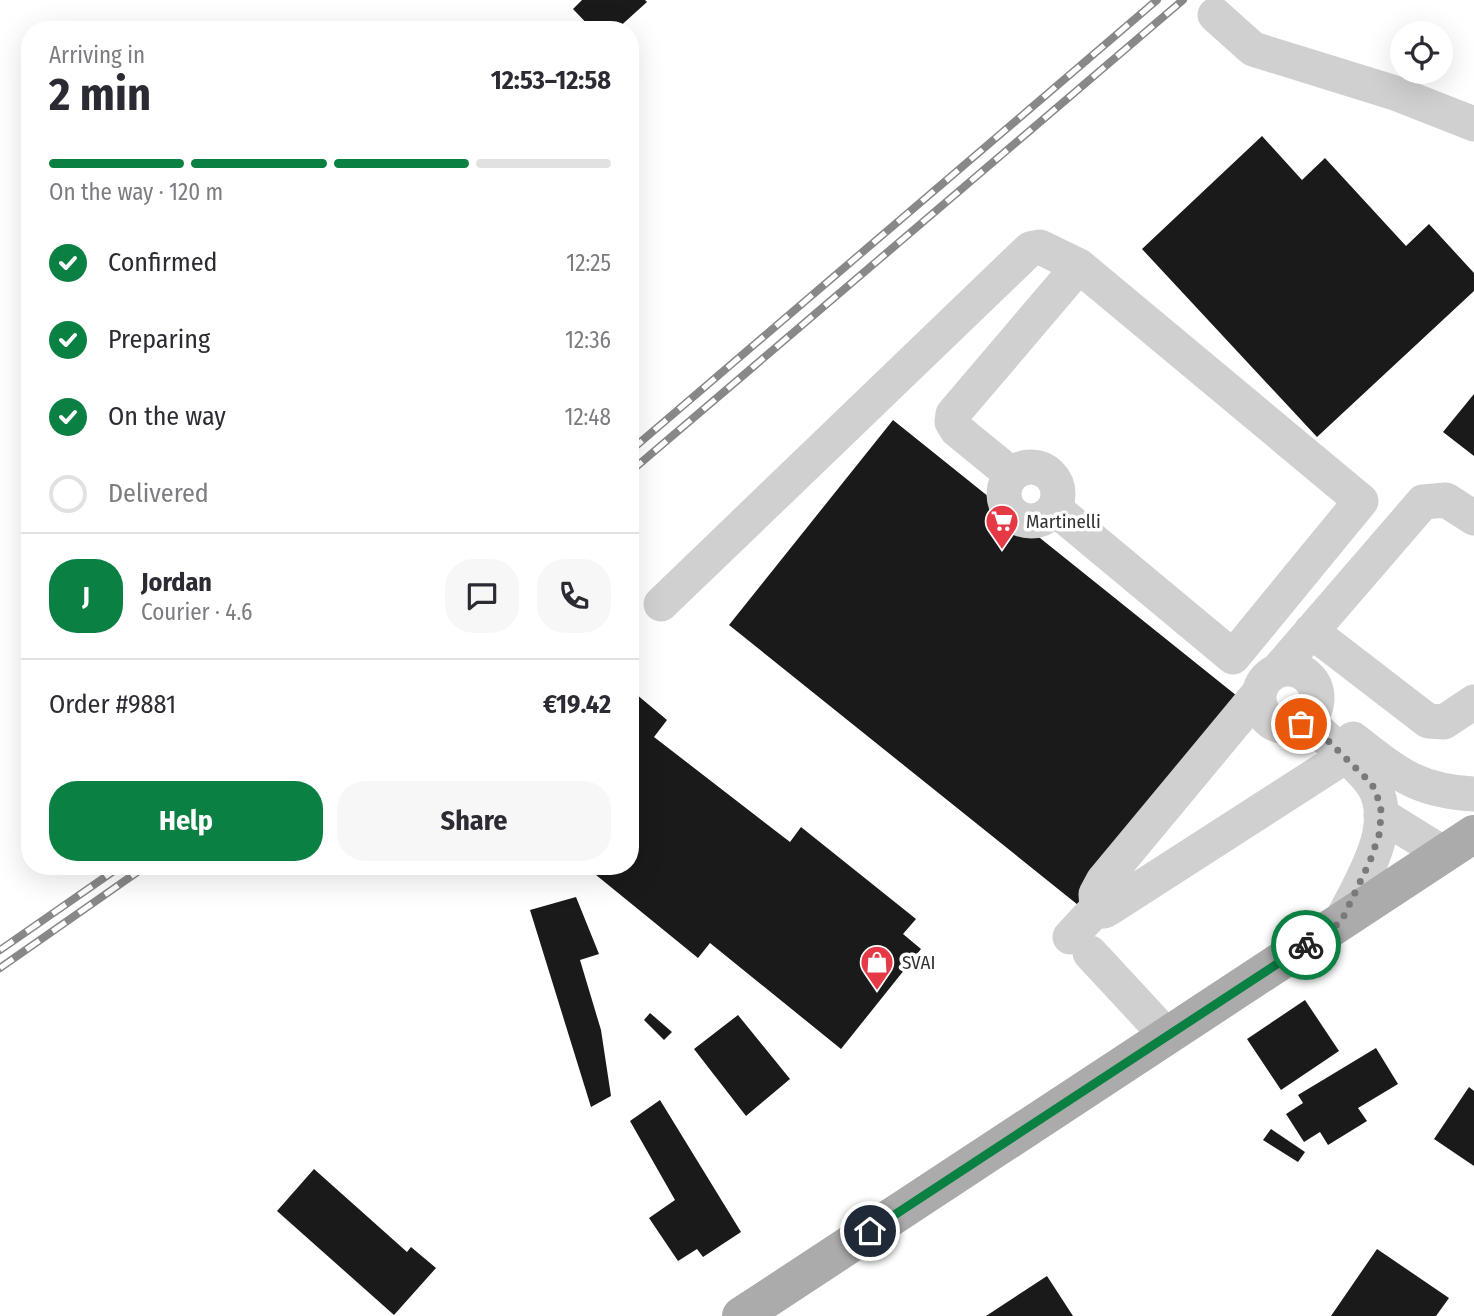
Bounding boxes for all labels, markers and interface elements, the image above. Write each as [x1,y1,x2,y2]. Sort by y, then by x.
map controls [1390,21,1453,84]
button: locate [1390,21,1453,84]
text: Arriving in [49,41,145,69]
text: 12:53–12:58 [491,65,611,96]
text: 2 min [49,67,151,122]
text: On the way · 120 m [49,178,223,206]
icon: check [49,244,87,282]
text: Confirmed [108,247,218,278]
text: 12:25 [566,249,611,277]
icon: check [49,321,87,359]
text: Preparing [108,324,210,355]
text: 12:36 [565,326,611,354]
icon: check [49,398,87,436]
text: On the way [108,401,226,432]
text: 12:48 [564,403,611,431]
text: Delivered [108,478,209,509]
supermarket icon: Martinelli [983,502,1021,551]
place label: Martinelli [1026,510,1101,533]
button: chat [445,559,519,633]
button: phone [537,559,611,633]
text: Jordan [141,567,212,598]
text: J [82,581,90,612]
text: Courier · 4.6 [141,598,252,626]
text: Order #9881 [49,689,176,720]
text: €19.42 [543,689,611,720]
pin [1271,694,1331,754]
icon: bag [1282,705,1320,743]
button: Help [49,781,323,861]
button: Share [337,781,611,861]
courier [1271,910,1341,980]
icon: bike [1287,926,1325,964]
shop icon: SVAI [858,943,896,992]
place label: SVAI [902,951,935,974]
pin [840,1201,900,1261]
icon: home [851,1212,889,1250]

